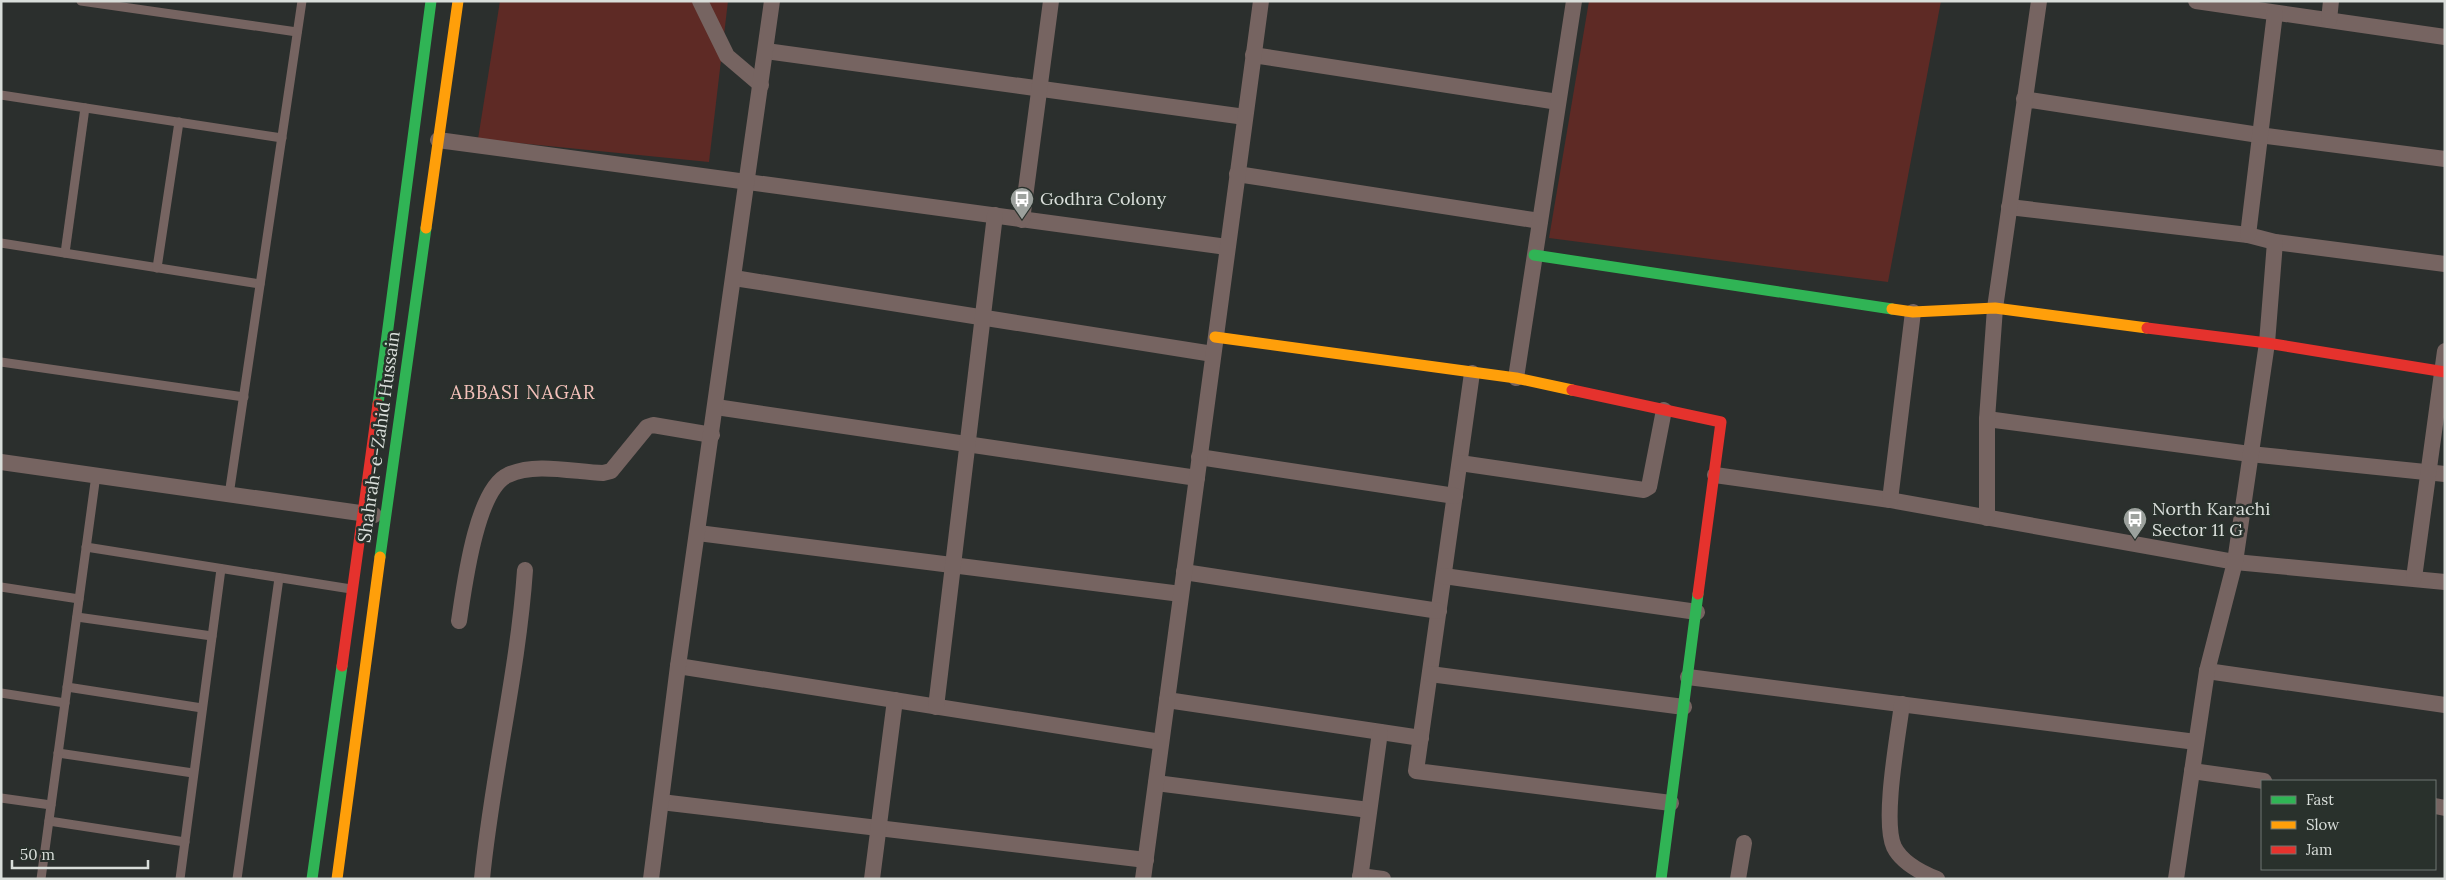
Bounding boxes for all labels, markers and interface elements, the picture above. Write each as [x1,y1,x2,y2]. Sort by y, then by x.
bus stop icon: Godhra Colony [1009,186,1035,220]
place label: Godhra Colony [1040,187,1167,210]
street label: Shahrah-e-Zahid Hussain [352,330,405,544]
district label: ABBASI NAGAR [449,380,596,404]
place label: North Karachi Sector 11 G [2152,497,2270,541]
bus stop icon: North Karachi Sector 11 G [2122,506,2148,540]
legend [2261,780,2436,870]
text: Fast [2306,790,2334,809]
text: Slow [2306,815,2339,834]
scale bar [12,838,149,870]
text: Jam [2305,840,2333,859]
text: 50 m [20,845,55,864]

